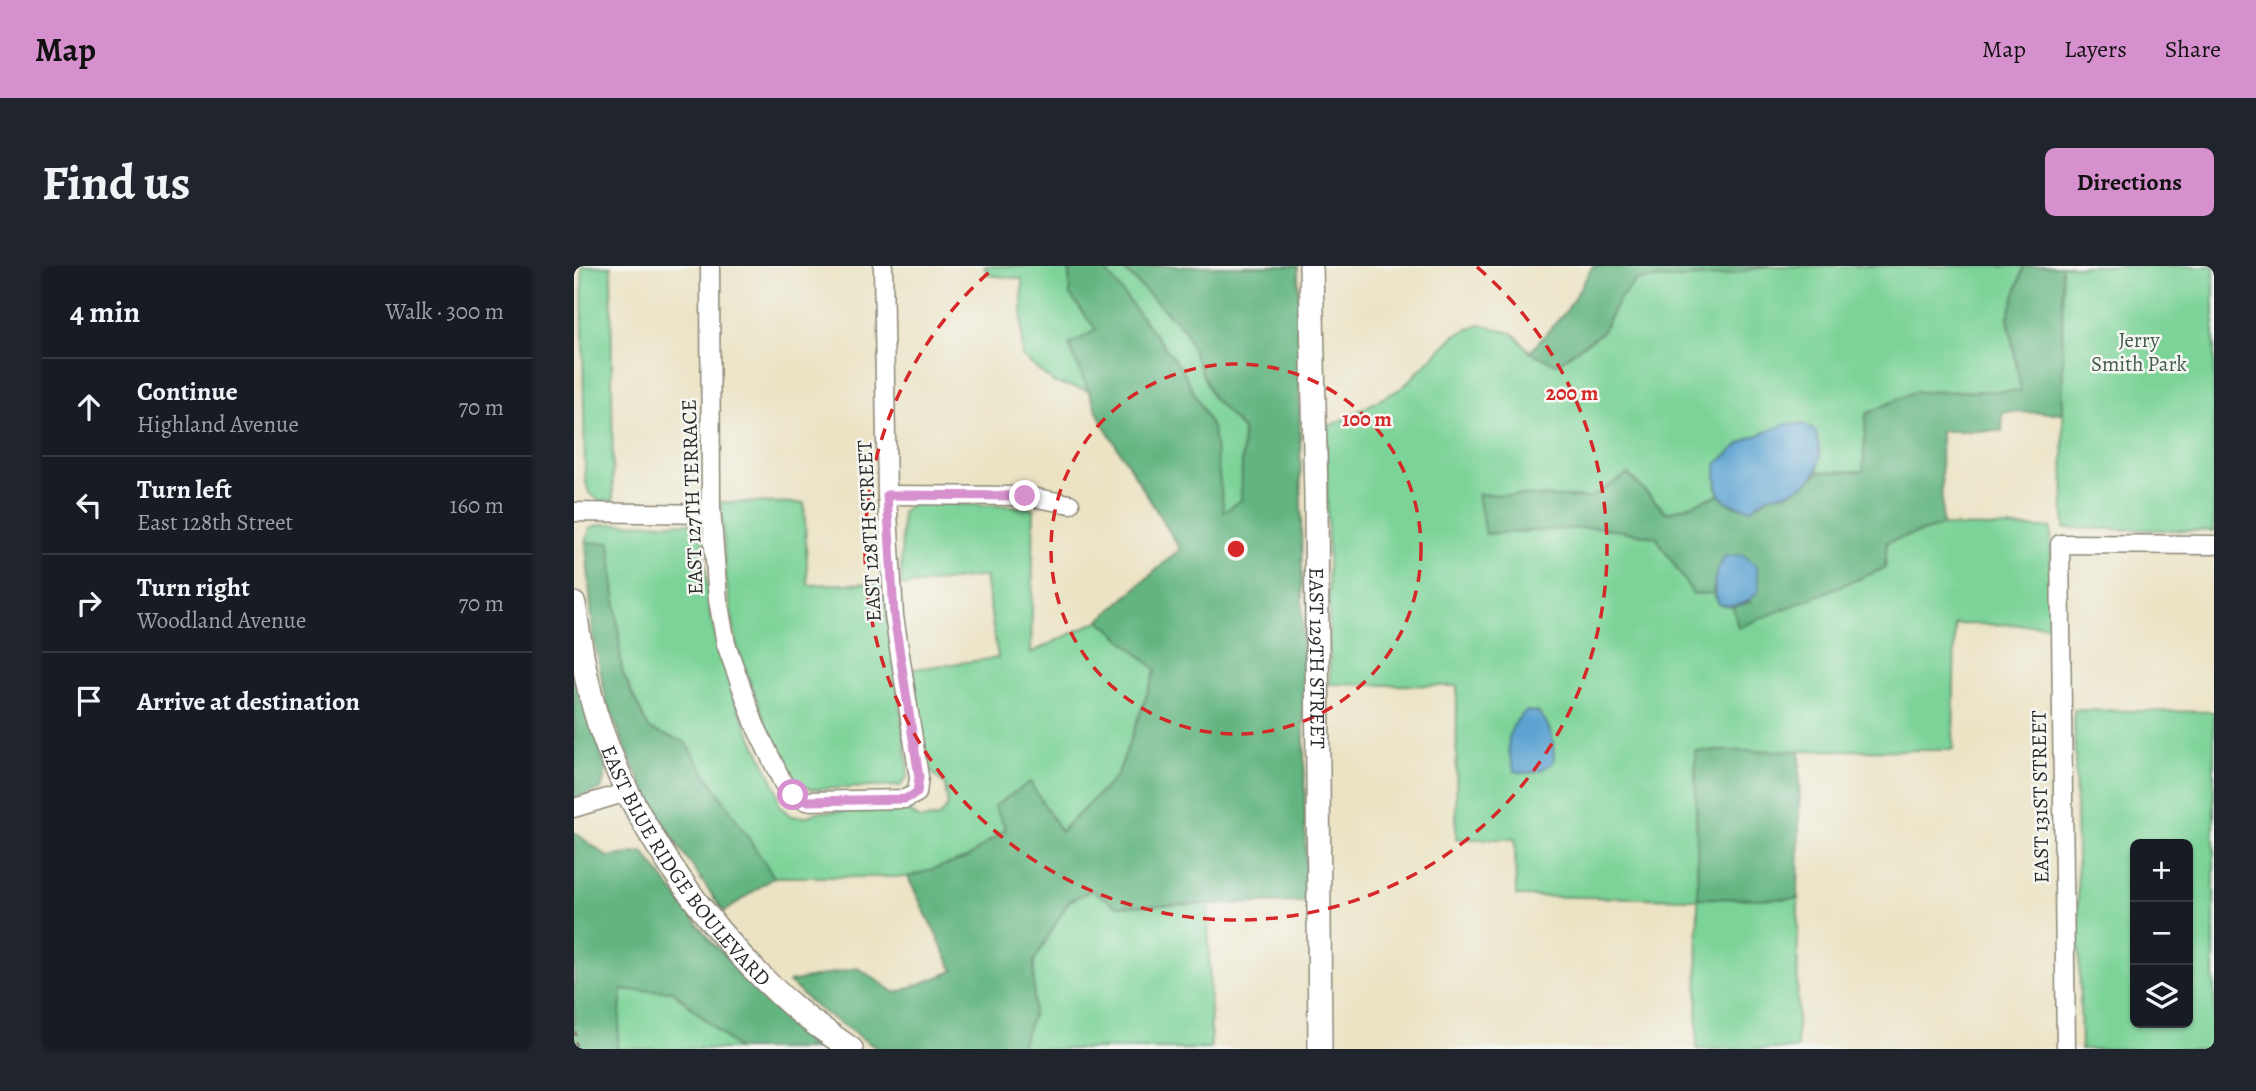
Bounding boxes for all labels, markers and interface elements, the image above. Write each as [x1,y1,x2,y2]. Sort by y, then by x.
text: Map [35,27,96,72]
text: Map [1982,33,2026,65]
text: Layers [2064,33,2127,65]
text: Share [2165,33,2221,65]
button: Directions [2045,148,2214,216]
text: Find us [42,149,190,216]
text: 4 min [70,292,140,332]
text: Walk · 300 m [385,296,504,327]
park label: Jerry Smith Park [2091,326,2188,378]
text: Continue [137,374,238,409]
text: 200 m [1546,379,1599,407]
icon: ahead [70,388,108,426]
text: 70 m [458,392,504,423]
street label: EAST 127TH TERRACE [675,399,709,595]
text: 100 m [1342,405,1392,433]
text: Highland Avenue [137,409,299,440]
street label: EAST 128TH STREET [850,439,888,623]
text: Turn left [137,472,232,507]
route end [1009,480,1040,511]
icon: left [70,486,108,524]
text: 160 m [450,490,504,521]
text: East 128th Street [137,507,293,538]
centre of rings [1224,537,1248,561]
street label: EAST 129TH STREET [1303,567,1332,749]
text: Turn right [137,570,250,605]
icon: right [70,584,108,622]
text: 70 m [458,588,504,619]
text: Woodland Avenue [137,605,306,636]
icon: arrive [70,682,108,720]
text: Arrive at destination [137,684,360,719]
street label: EAST 131ST STREET [2024,710,2056,884]
street label: EAST BLUE RIDGE BOULEVARD [594,741,777,992]
route start [777,779,808,810]
map controls [2130,839,2193,1028]
button: + [2130,839,2193,902]
button: − [2130,902,2193,965]
button: layers [2130,965,2193,1028]

